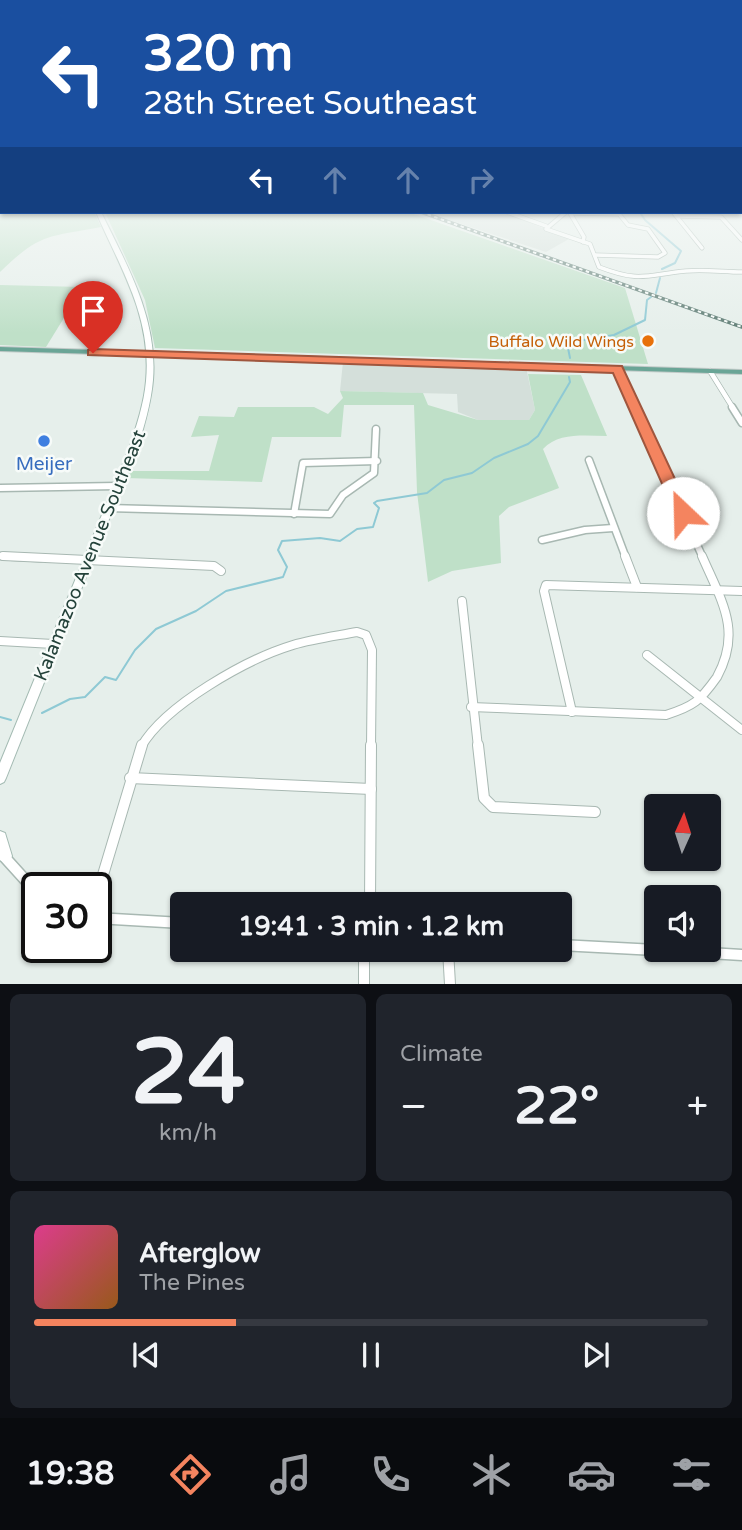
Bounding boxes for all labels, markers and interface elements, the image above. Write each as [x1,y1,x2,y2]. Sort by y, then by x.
text: 320 m [143,25,293,84]
icon: left [28,28,119,119]
text: 28th Street Southeast [143,85,477,123]
icon: left [243,161,281,199]
icon: ahead [316,161,354,199]
icon: ahead [389,161,427,199]
icon: right [462,161,500,199]
pin [63,281,123,353]
icon: arrive [74,292,112,330]
place label: Buffalo Wild Wings [489,332,634,352]
marker: Buffalo Wild Wings [640,333,656,349]
street label: Kalamazoo Avenue Southeast [29,427,150,684]
marker: Meijer [36,433,52,449]
place label: Meijer [16,453,73,475]
position arrow [646,476,720,550]
north arrow [644,794,721,872]
map controls [644,794,721,962]
speed limit sign: 30 [21,872,112,963]
button: sound [644,885,721,962]
text: 19:41 · 3 min · 1.2 km [238,911,504,942]
text: 24 [131,1018,245,1128]
text: Climate [400,1040,483,1068]
text: 22° [514,1075,599,1138]
text: − [400,1084,427,1130]
text: + [687,1084,708,1130]
text: km/h [159,1119,217,1147]
text: Afterglow [139,1238,261,1269]
text: The Pines [139,1269,245,1297]
icon: previous [127,1336,165,1374]
icon: pause [352,1336,390,1374]
icon: next [577,1336,615,1374]
icon: directions [166,1450,215,1499]
icon: music [266,1450,315,1499]
icon: phone [366,1450,415,1499]
icon: climate [467,1450,516,1499]
icon: car [567,1450,616,1499]
icon: filters [667,1450,716,1499]
text: 19:38 [26,1455,114,1493]

